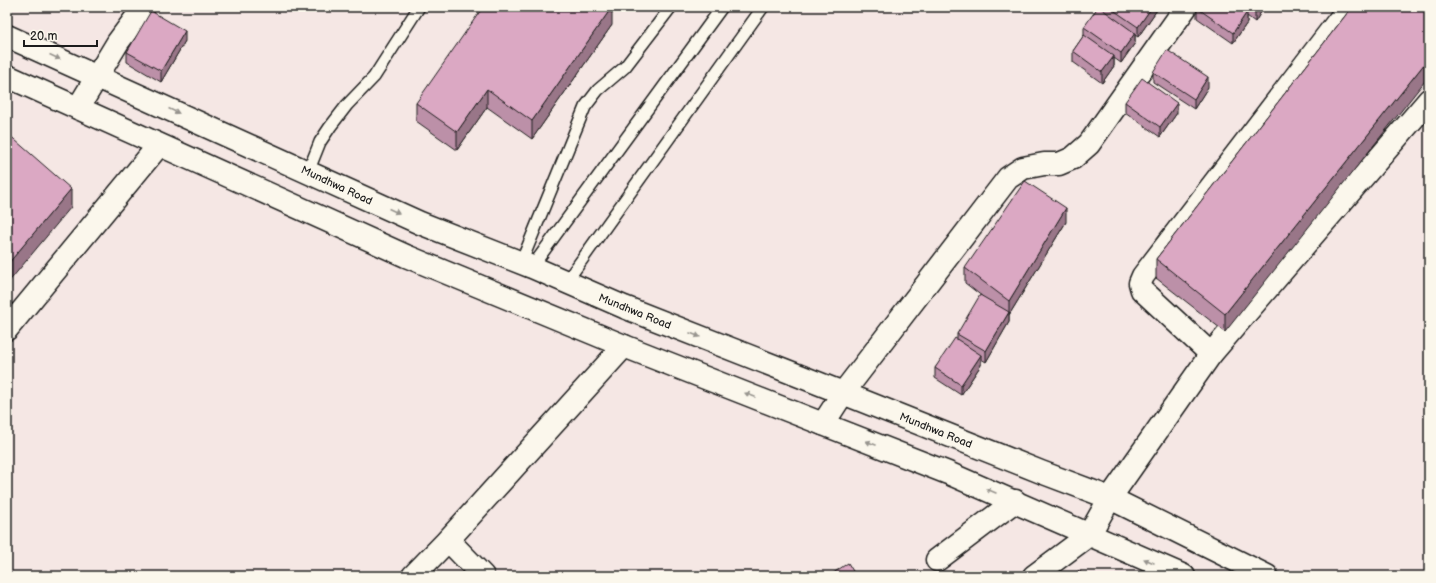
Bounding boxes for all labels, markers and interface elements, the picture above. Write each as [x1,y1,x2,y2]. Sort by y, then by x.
scale bar [24,22,97,48]
text: 20 m [30,29,57,44]
one-way arrow [50,55,62,61]
one-way arrow [168,108,179,114]
street label: Mundhwa Road [299,163,375,208]
one-way arrow [388,208,400,214]
street label: Mundhwa Road [597,291,673,332]
one-way arrow [690,332,701,338]
one-way arrow [743,392,755,398]
street label: Mundhwa Road [898,410,974,451]
one-way arrow [864,439,876,445]
one-way arrow [985,488,997,494]
one-way arrow [1142,557,1154,563]

